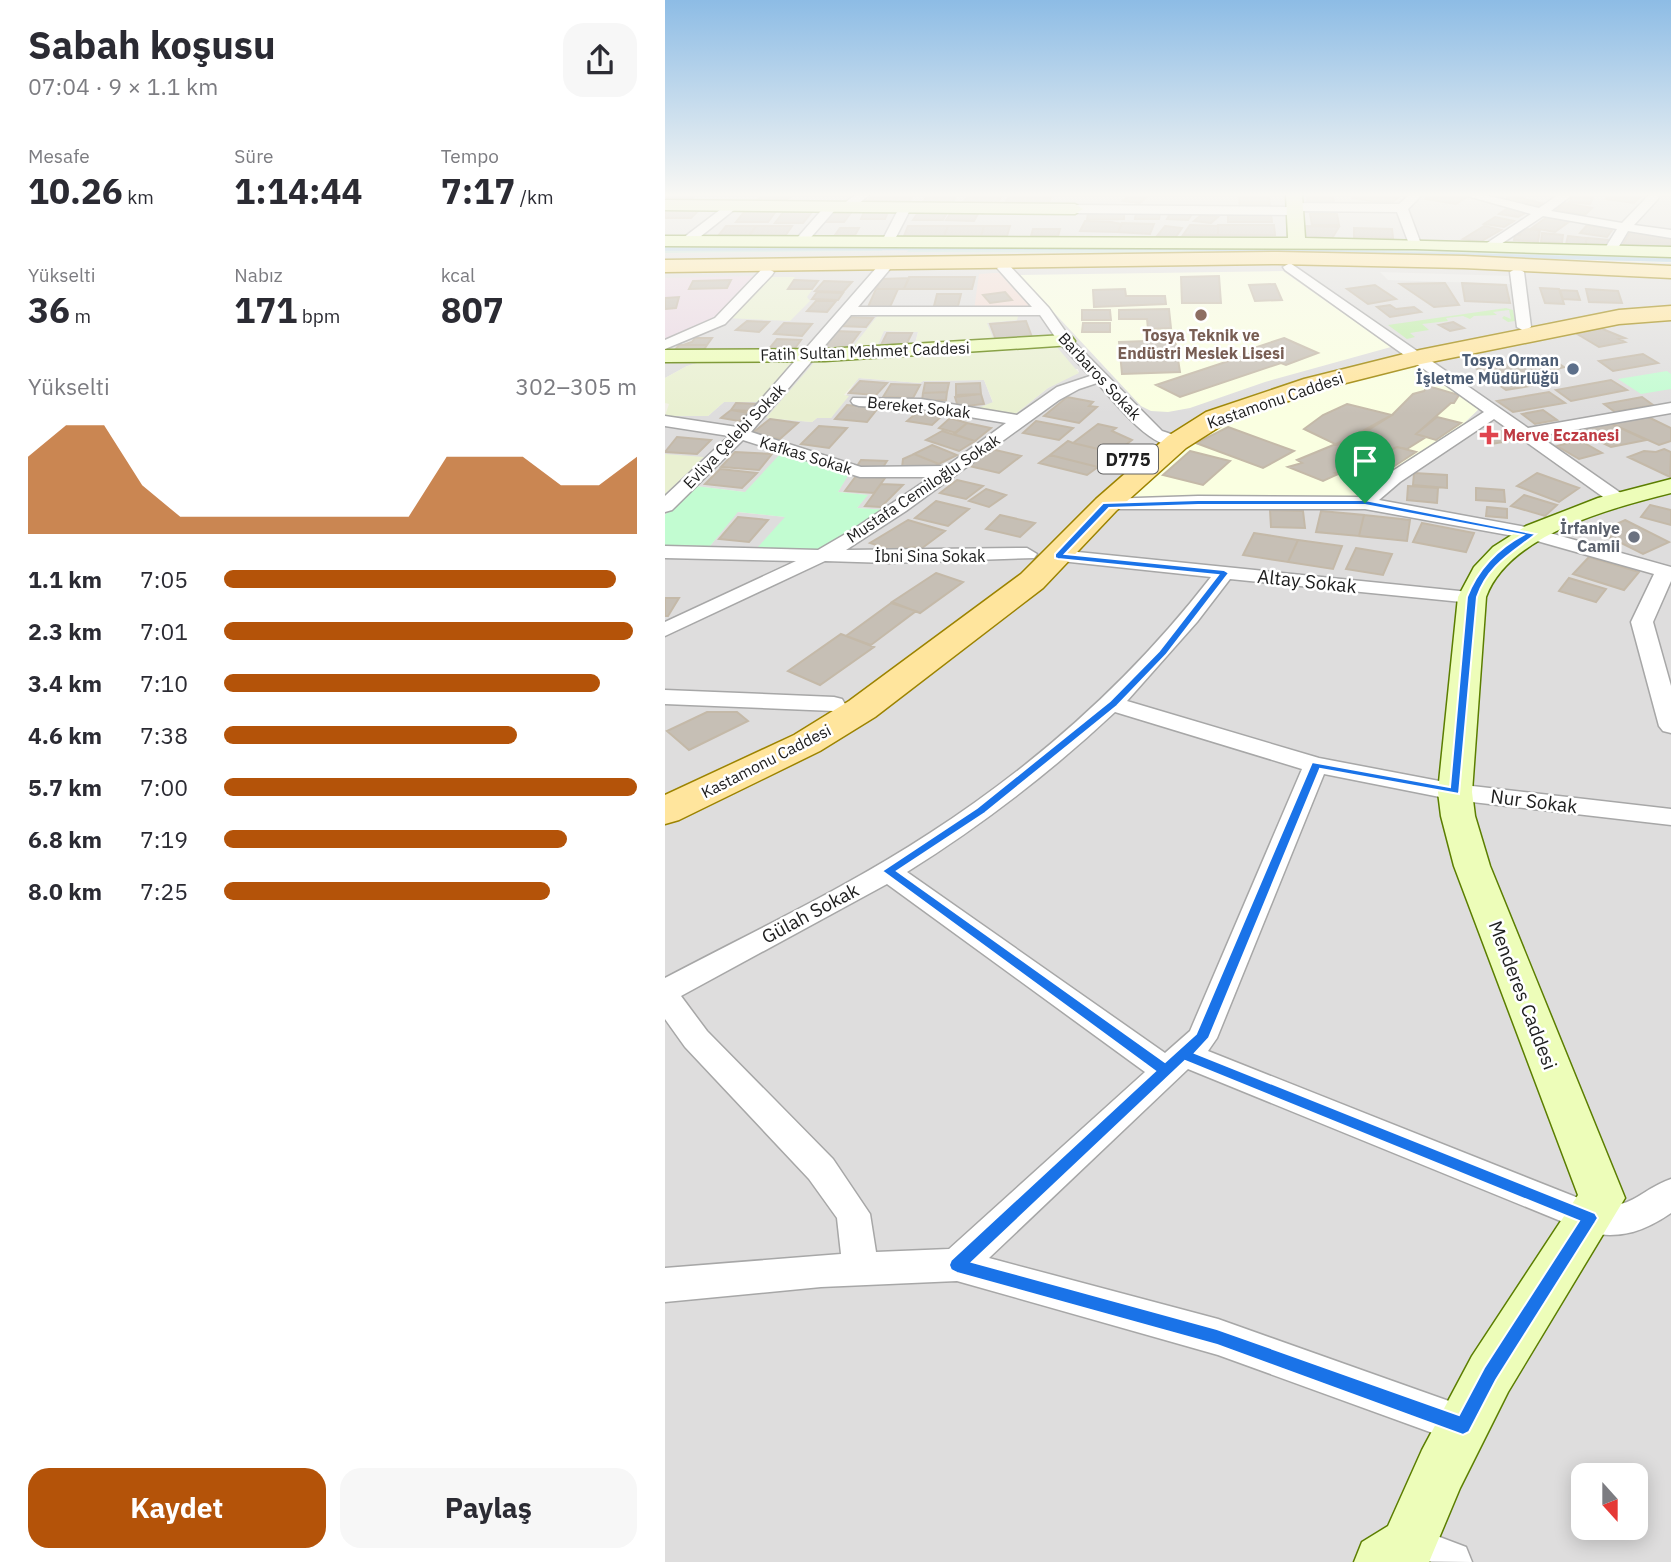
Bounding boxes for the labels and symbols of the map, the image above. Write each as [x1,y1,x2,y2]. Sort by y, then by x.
marker: Tosya Teknik ve Endüstri Meslek Lisesi [1193,307,1209,323]
place label: Tosya Teknik ve Endüstri Meslek Lisesi [1117,325,1285,363]
street label: Barbaros Sokak [1054,328,1146,424]
street label: Fatih Sultan Mehmet Caddesi [760,337,970,365]
place label: Tosya Orman İşletme Müdürlüğü [1416,350,1559,388]
marker: Tosya Orman İşletme Müdürlüğü [1565,361,1581,377]
street label: Kastamonu Caddesi [1204,367,1346,433]
street label: Evliya Çelebi Sokak [679,379,790,493]
street label: Bereket Sokak [866,392,972,422]
place label: Merve Eczanesi [1503,425,1619,445]
marker: Merve Eczanesi [1481,427,1497,443]
street label: Mustafa Cemiloğlu Sokak [842,429,1004,547]
street label: Kafkas Sokak [757,431,855,479]
pin [1335,431,1395,503]
road number: D775 [1098,444,1158,474]
place label: İrfaniye Camii [1560,518,1620,556]
marker: İrfaniye Camii [1626,529,1642,545]
street label: İbni Sina Sokak [875,546,986,566]
street label: Altay Sokak [1256,564,1358,598]
street label: Kastamonu Caddesi [698,720,834,802]
street label: Nur Sokak [1489,784,1579,818]
street label: Gülah Sokak [757,877,863,949]
street label: Menderes Caddesi [1484,917,1562,1073]
north arrow [1571,1463,1649,1540]

